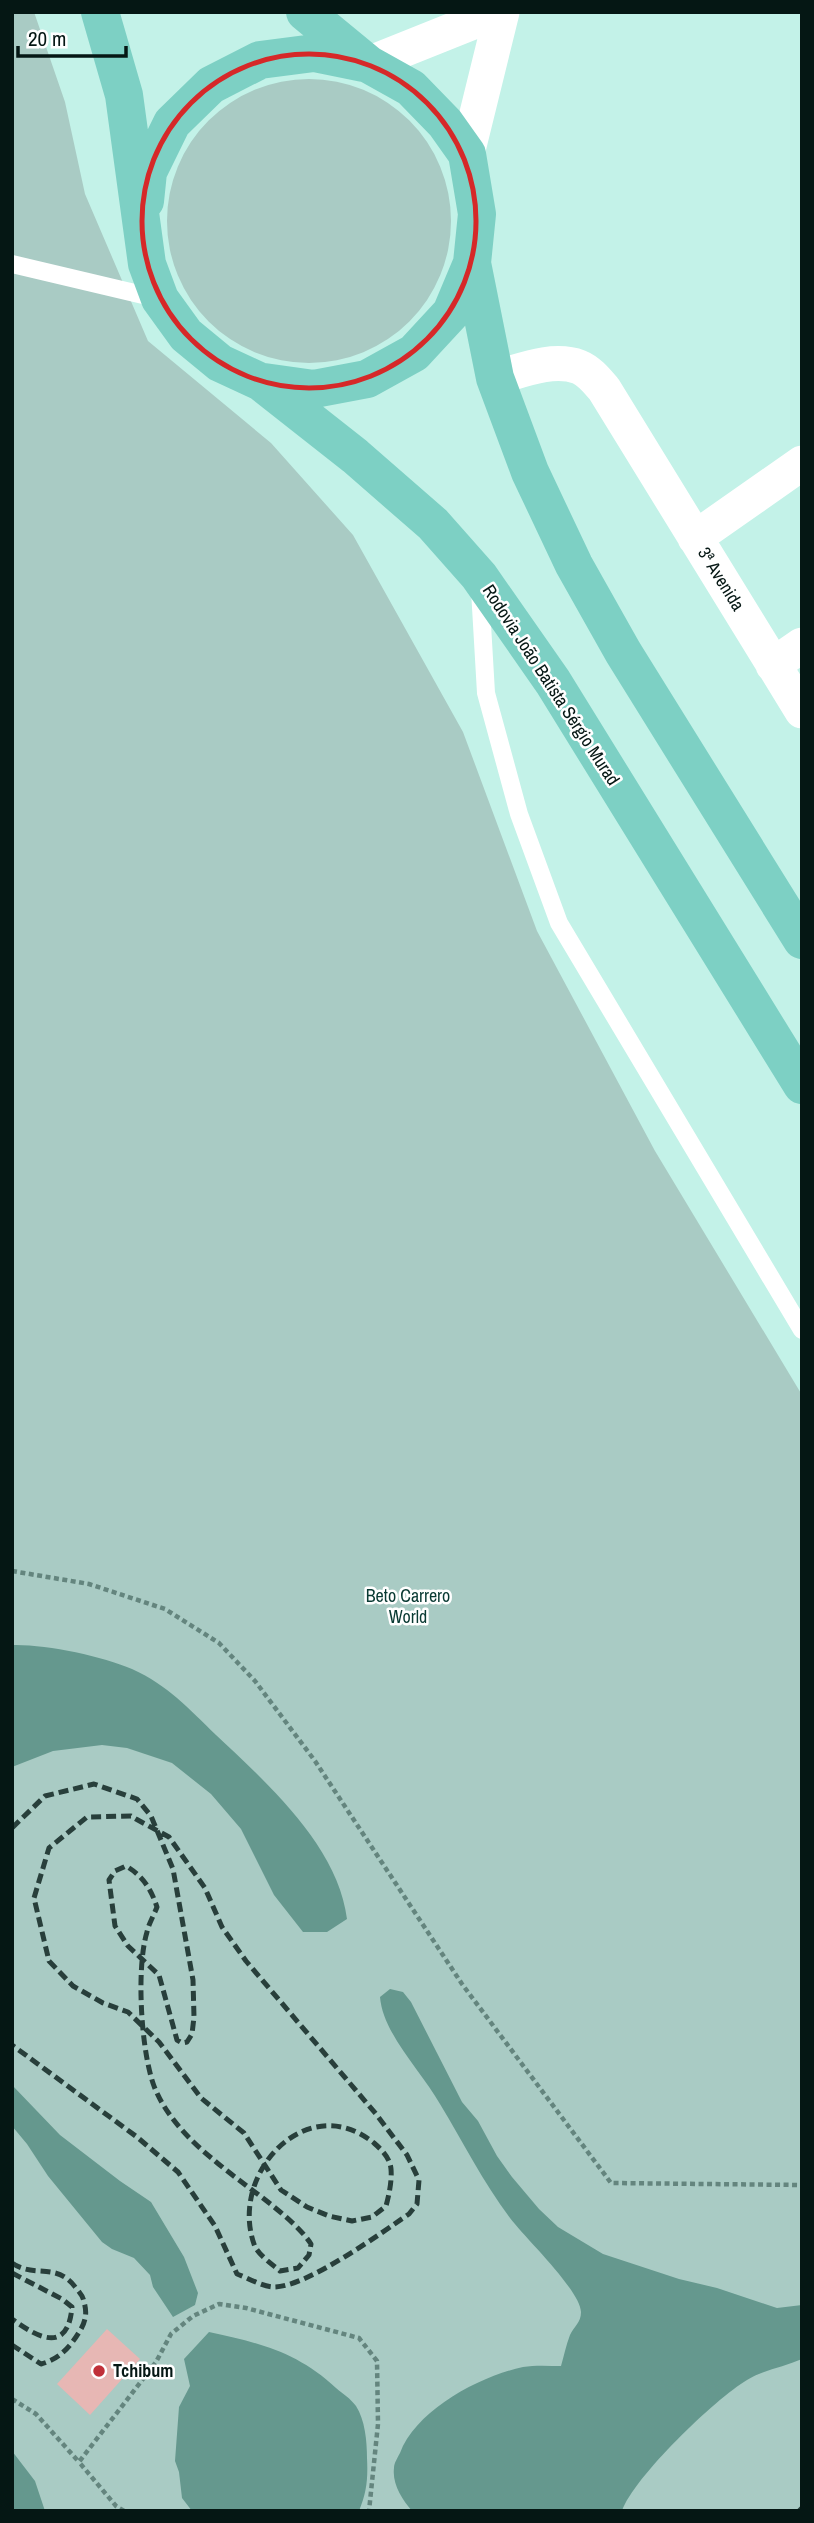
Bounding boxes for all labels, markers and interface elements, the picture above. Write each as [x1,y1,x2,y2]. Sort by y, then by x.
scale bar [18,14,126,58]
text: 20 m [28,24,66,53]
street label: 3ª Avenida [692,542,751,615]
street label: Rodovia João Batista Sérgio Murad [477,580,626,790]
park label: Beto Carrero World [366,1583,450,1629]
place label: Tchibum [113,2358,173,2383]
marker: Tchibum [91,2363,107,2379]

